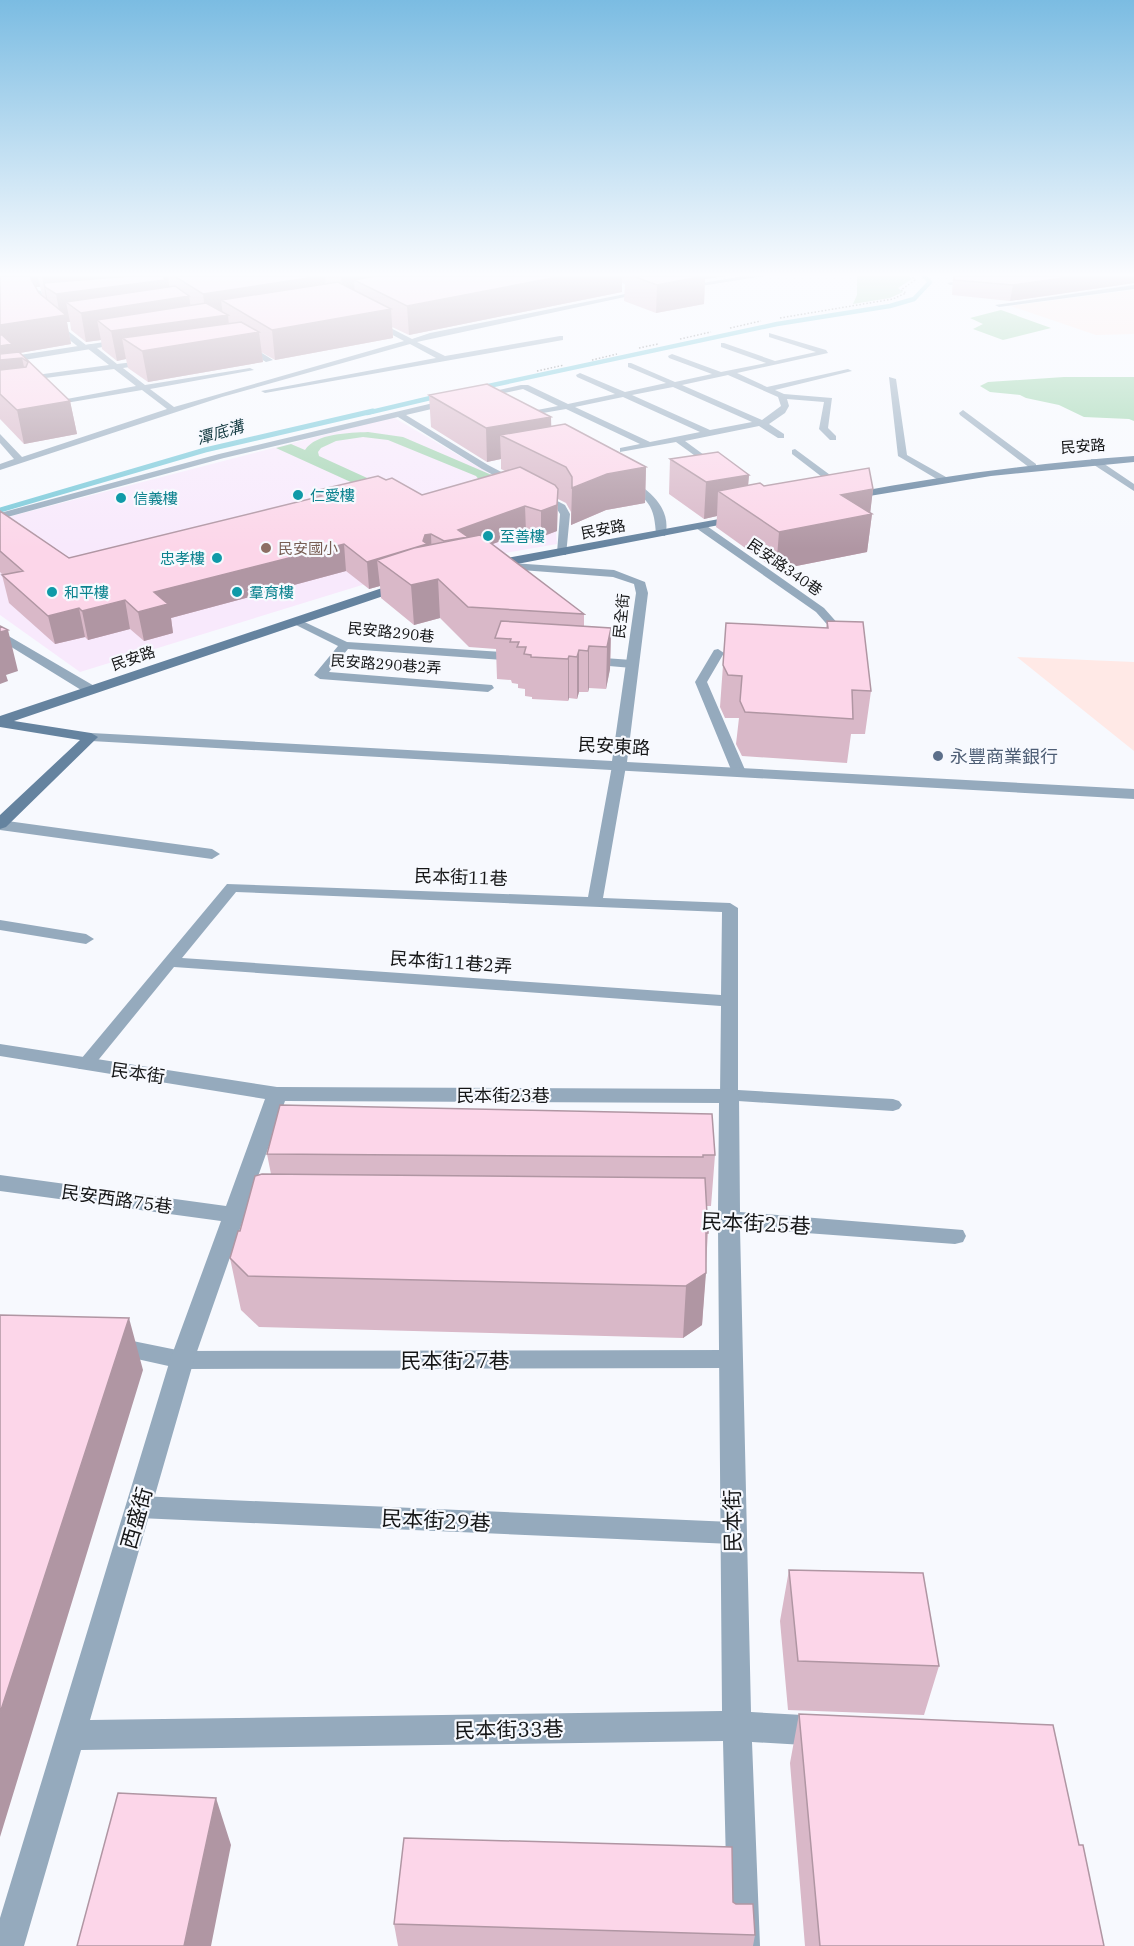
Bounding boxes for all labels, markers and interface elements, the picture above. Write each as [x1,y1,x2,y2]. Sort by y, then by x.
water label: 潭底溝 [194,415,248,448]
street label: 民安路 [1060,435,1106,457]
place label: 仁愛樓 [310,486,355,505]
marker: 仁愛樓 [291,488,305,502]
place label: 信義樓 [133,489,178,508]
marker: 信義樓 [114,491,128,505]
street label: 民安路 [579,515,627,543]
place label: 至善樓 [500,527,545,546]
marker: 至善樓 [481,529,495,543]
street label: 民安路340巷 [744,534,826,600]
place label: 民安國小 [278,539,338,558]
marker: 民安國小 [259,541,273,555]
place label: 忠孝樓 [160,549,205,568]
marker: 忠孝樓 [210,551,224,565]
place label: 和平樓 [64,583,109,602]
place label: 羣育樓 [249,583,294,602]
marker: 和平樓 [45,585,59,599]
marker: 羣育樓 [230,585,244,599]
street label: 民全街 [609,593,633,639]
street label: 民安路290巷 [347,618,435,646]
street label: 民安路 [109,642,157,674]
street label: 民安路290巷2弄 [330,651,442,677]
street label: 民安東路 [577,733,651,759]
place label: 永豐商業銀行 [950,745,1058,768]
marker: 永豐商業銀行 [931,749,945,763]
street label: 民本街11巷 [414,864,508,890]
street label: 民本街11巷2弄 [389,946,513,978]
street label: 民本街 [110,1058,166,1088]
street label: 民本街23巷 [456,1084,550,1107]
street label: 民安西路75巷 [60,1180,174,1218]
street label: 民本街25巷 [701,1206,811,1240]
street label: 民本街27巷 [400,1346,510,1374]
street label: 西盛街 [114,1484,158,1552]
street label: 民本街 [717,1489,747,1553]
street label: 民本街29巷 [381,1503,491,1537]
street label: 民本街33巷 [454,1714,564,1744]

